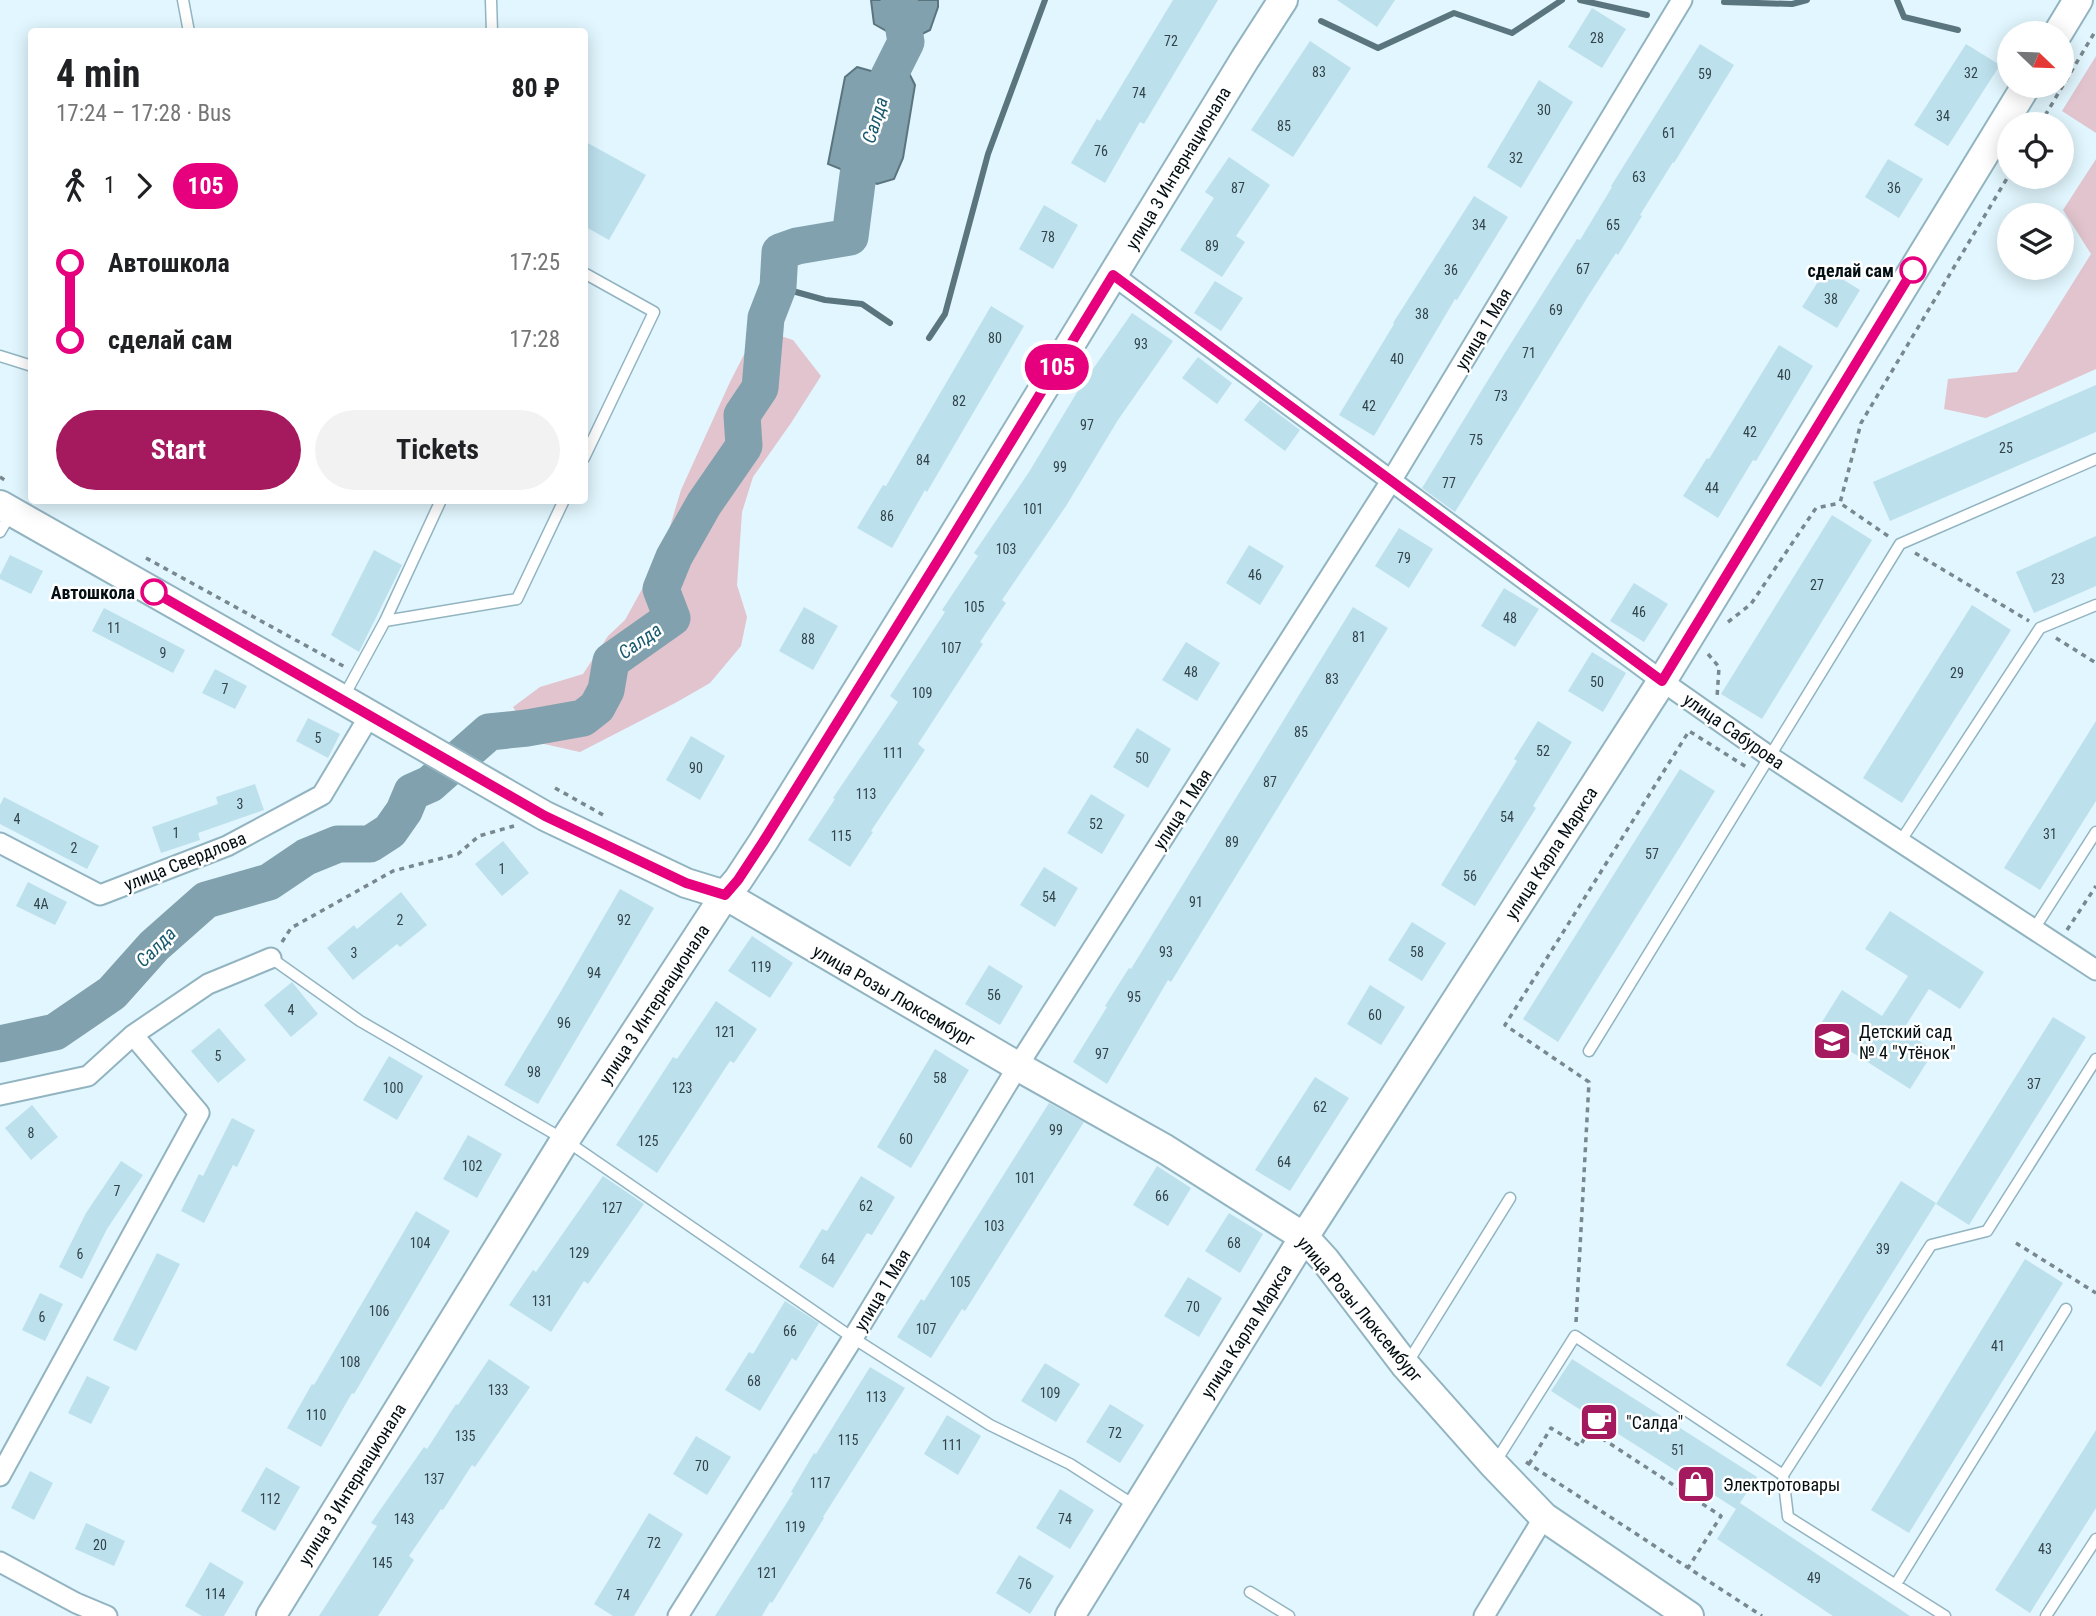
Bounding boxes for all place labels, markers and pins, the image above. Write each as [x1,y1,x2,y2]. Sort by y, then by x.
marker: сделай сам [1900,257,1926,283]
place label: сделай сам [1808,260,1894,281]
marker: Автошкола [141,579,167,605]
place label: Автошкола [51,582,135,603]
school or university icon: Детский сад № 4 "Утёнок" [1811,1020,1853,1062]
place label: Детский сад № 4 "Утёнок" [1859,1021,1956,1063]
cafe icon: "Салда" [1578,1401,1620,1443]
place label: "Салда" [1626,1412,1683,1433]
shop icon: Электротовары [1675,1463,1717,1505]
place label: Электротовары [1723,1474,1840,1495]

